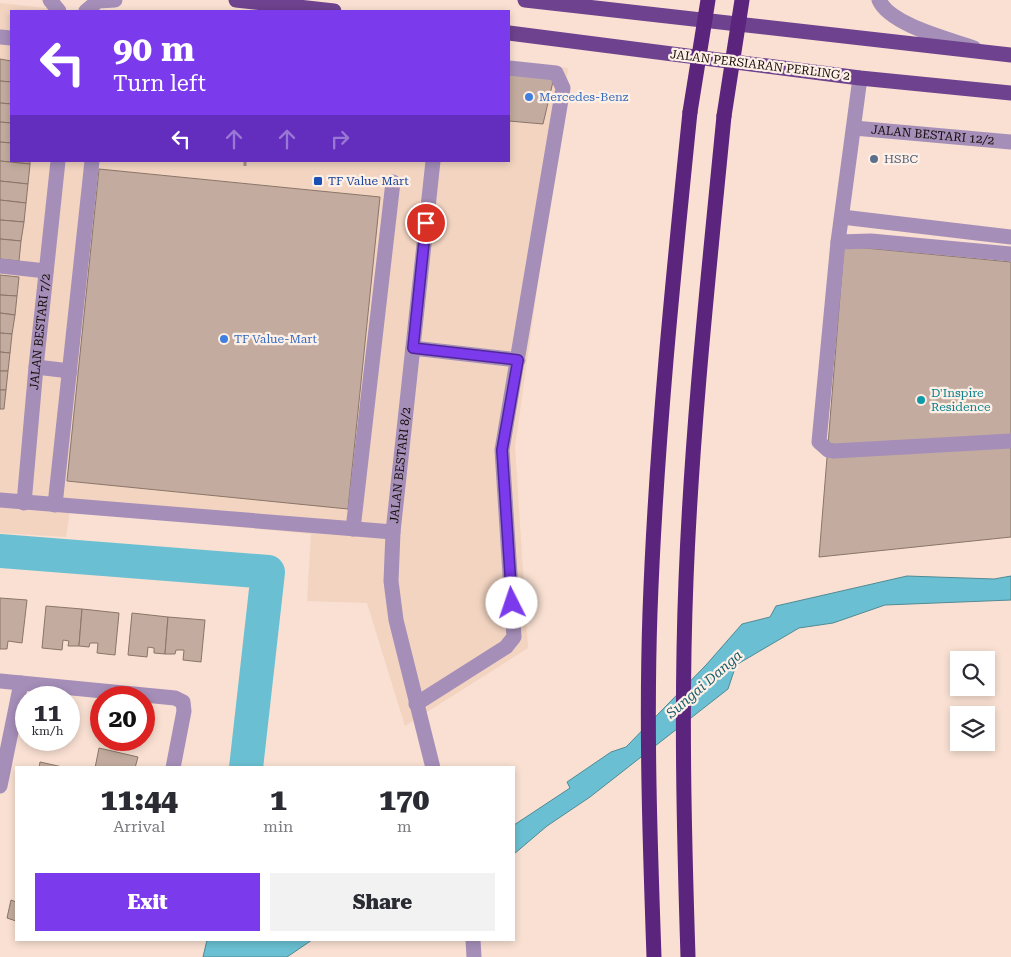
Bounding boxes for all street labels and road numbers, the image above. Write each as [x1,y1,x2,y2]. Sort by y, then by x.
street label: JALAN PERSIARAN PERLING 2 [669,47,851,83]
street label: JALAN BESTARI 12/2 [870,123,995,148]
street label: JALAN BESTARI 7/2 [27,273,53,391]
street label: JALAN BESTARI 8/2 [387,406,413,524]

